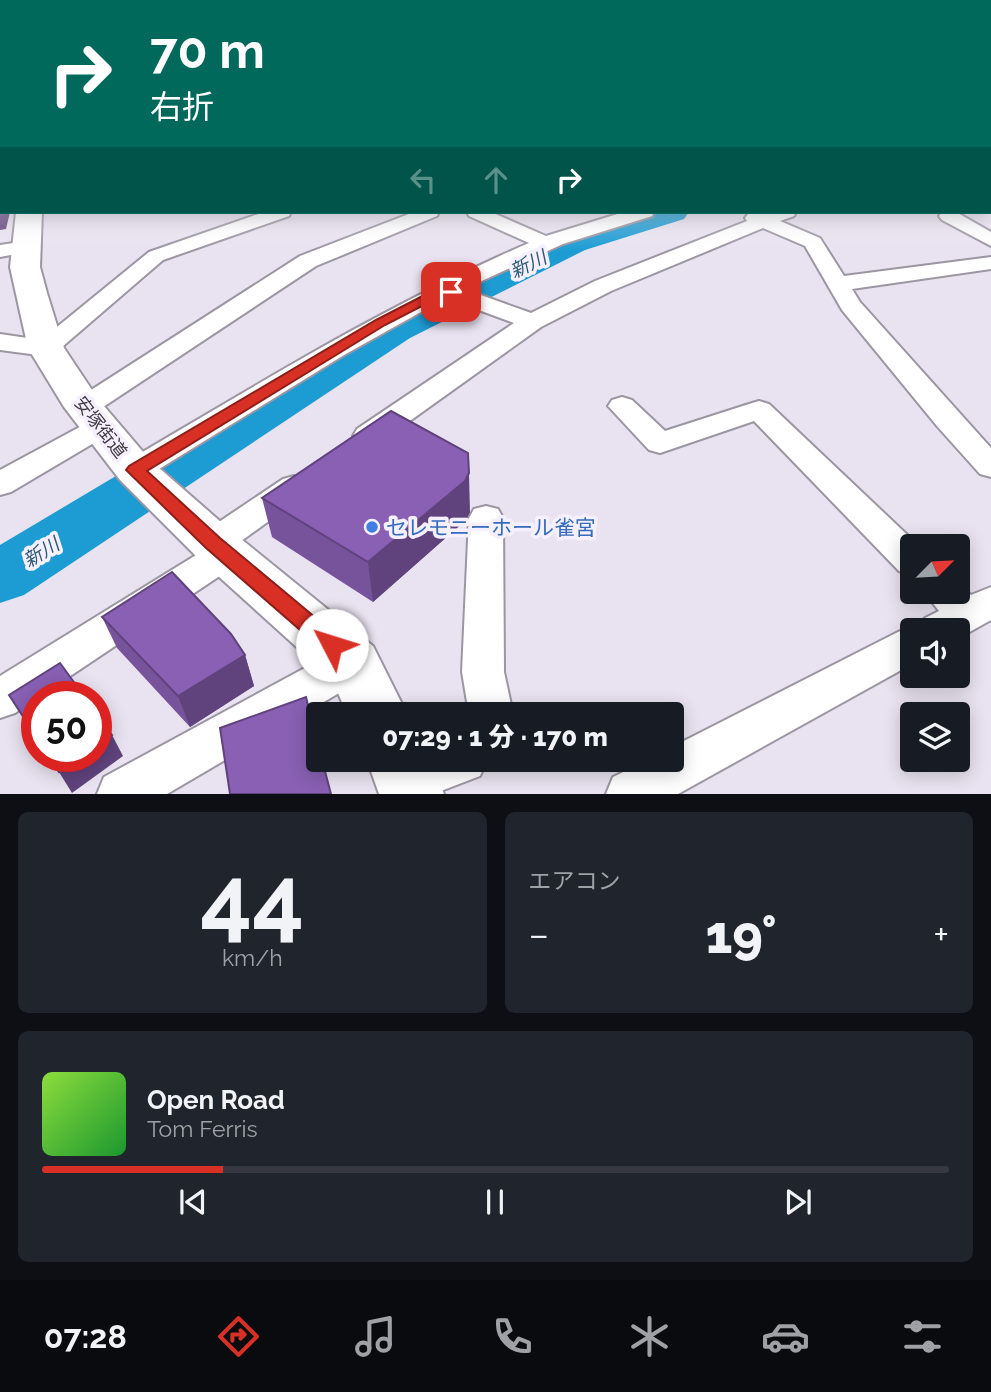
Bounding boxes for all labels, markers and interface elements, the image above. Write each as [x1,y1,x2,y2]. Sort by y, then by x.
text: 70 m [150,22,265,79]
icon: right [35,28,126,119]
text: 右折 [150,88,214,125]
icon: left [404,161,442,199]
icon: ahead [477,161,515,199]
icon: right [550,161,588,199]
water label: 新川 [506,245,552,282]
pin [421,262,481,322]
icon: arrive [432,273,470,311]
street label: 安塚街道 [71,392,131,462]
place label: セレモニーホール雀宮 [386,515,596,540]
marker: セレモニーホール雀宮 [364,519,380,535]
water label: 新川 [19,532,65,571]
north arrow [900,534,970,604]
map controls [900,534,970,772]
position arrow [295,608,369,682]
button: sound [900,618,970,688]
speed limit sign: 50 [21,681,112,772]
button: layers [900,702,970,772]
text: 07:29 · 1 分 · 170 m [382,722,608,752]
text: 44 [200,845,304,952]
text: エアコン [529,867,621,894]
text: 19° [705,904,777,965]
text: − [529,912,549,957]
text: + [933,912,949,957]
text: km/h [222,944,283,971]
text: Open Road [147,1085,285,1115]
text: Tom Ferris [147,1115,258,1142]
icon: previous [174,1183,212,1221]
icon: pause [476,1183,514,1221]
icon: next [779,1183,817,1221]
icon: directions [214,1312,263,1361]
icon: music [351,1312,400,1361]
icon: phone [488,1312,537,1361]
icon: climate [625,1312,674,1361]
icon: car [761,1312,810,1361]
icon: filters [898,1312,947,1361]
text: 07:28 [44,1318,127,1355]

